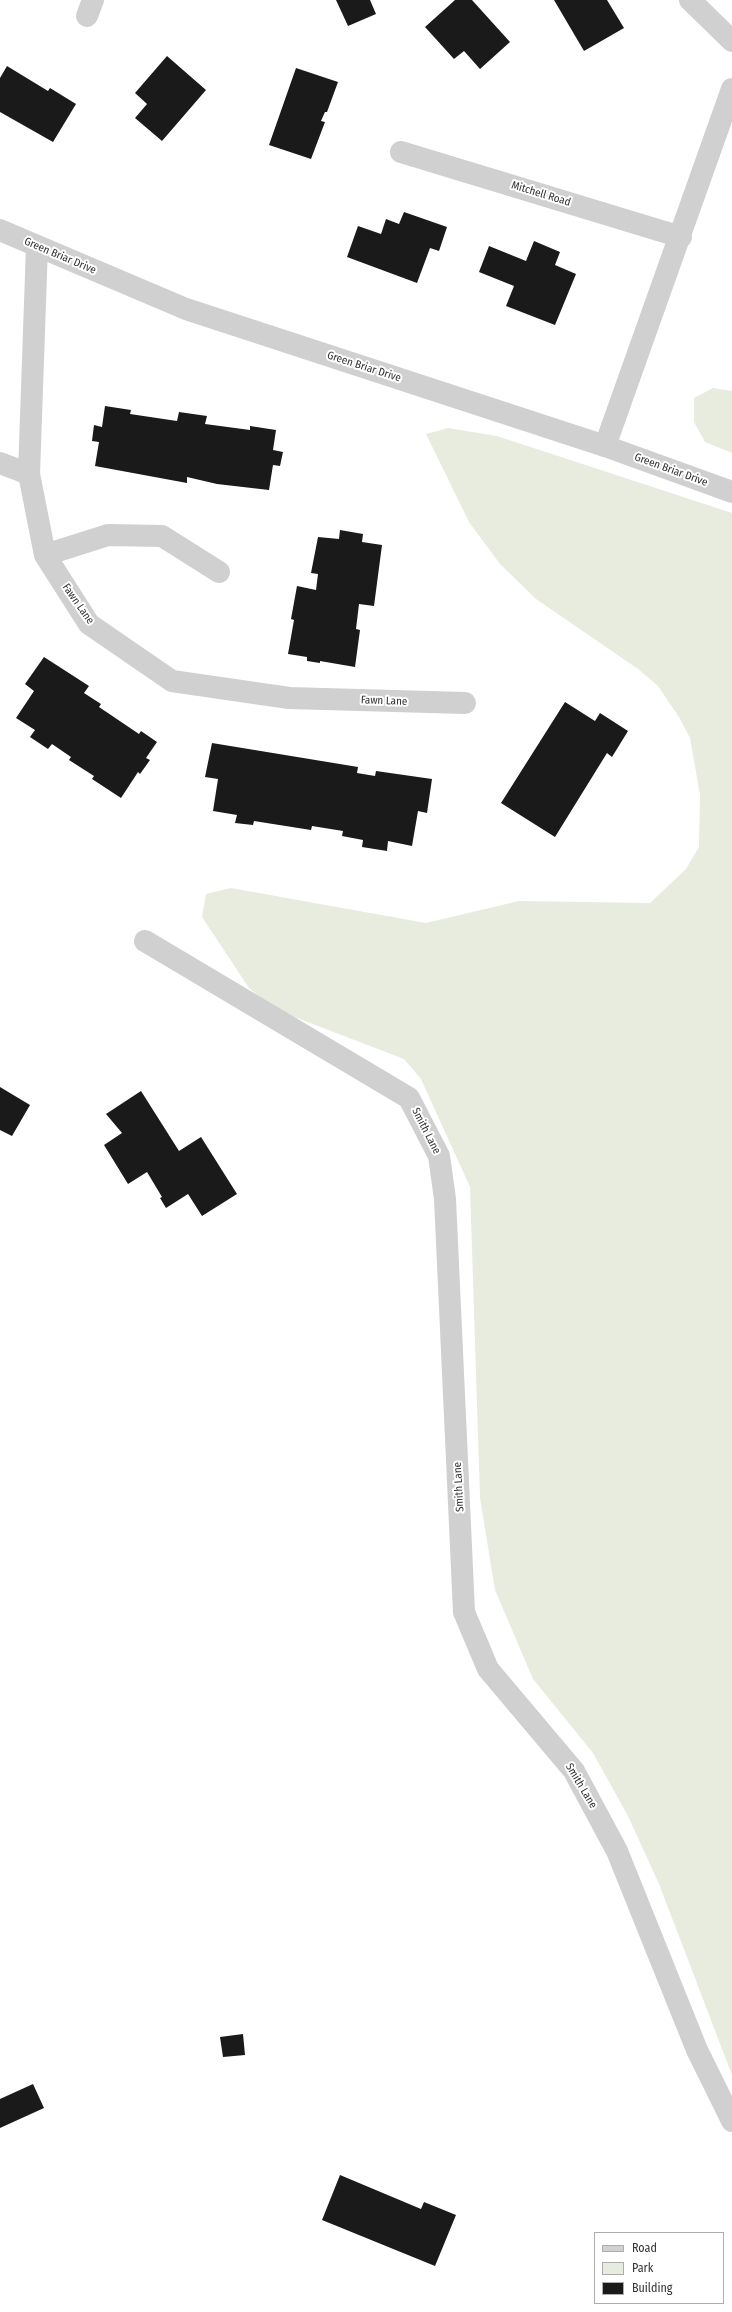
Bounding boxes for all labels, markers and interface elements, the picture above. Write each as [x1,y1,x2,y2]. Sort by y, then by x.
street label: Mitchell Road [510,179,572,209]
street label: Green Briar Drive [22,235,98,277]
street label: Green Briar Drive [325,349,403,385]
street label: Green Briar Drive [633,451,709,489]
street label: Fawn Lane [59,581,97,627]
street label: Fawn Lane [361,694,407,708]
street label: Smith Lane [409,1106,443,1156]
street label: Smith Lane [451,1462,467,1512]
street label: Smith Lane [562,1761,600,1811]
legend [594,2232,724,2304]
text: Road [632,2241,657,2255]
text: Park [632,2261,653,2275]
text: Building [632,2281,672,2295]

